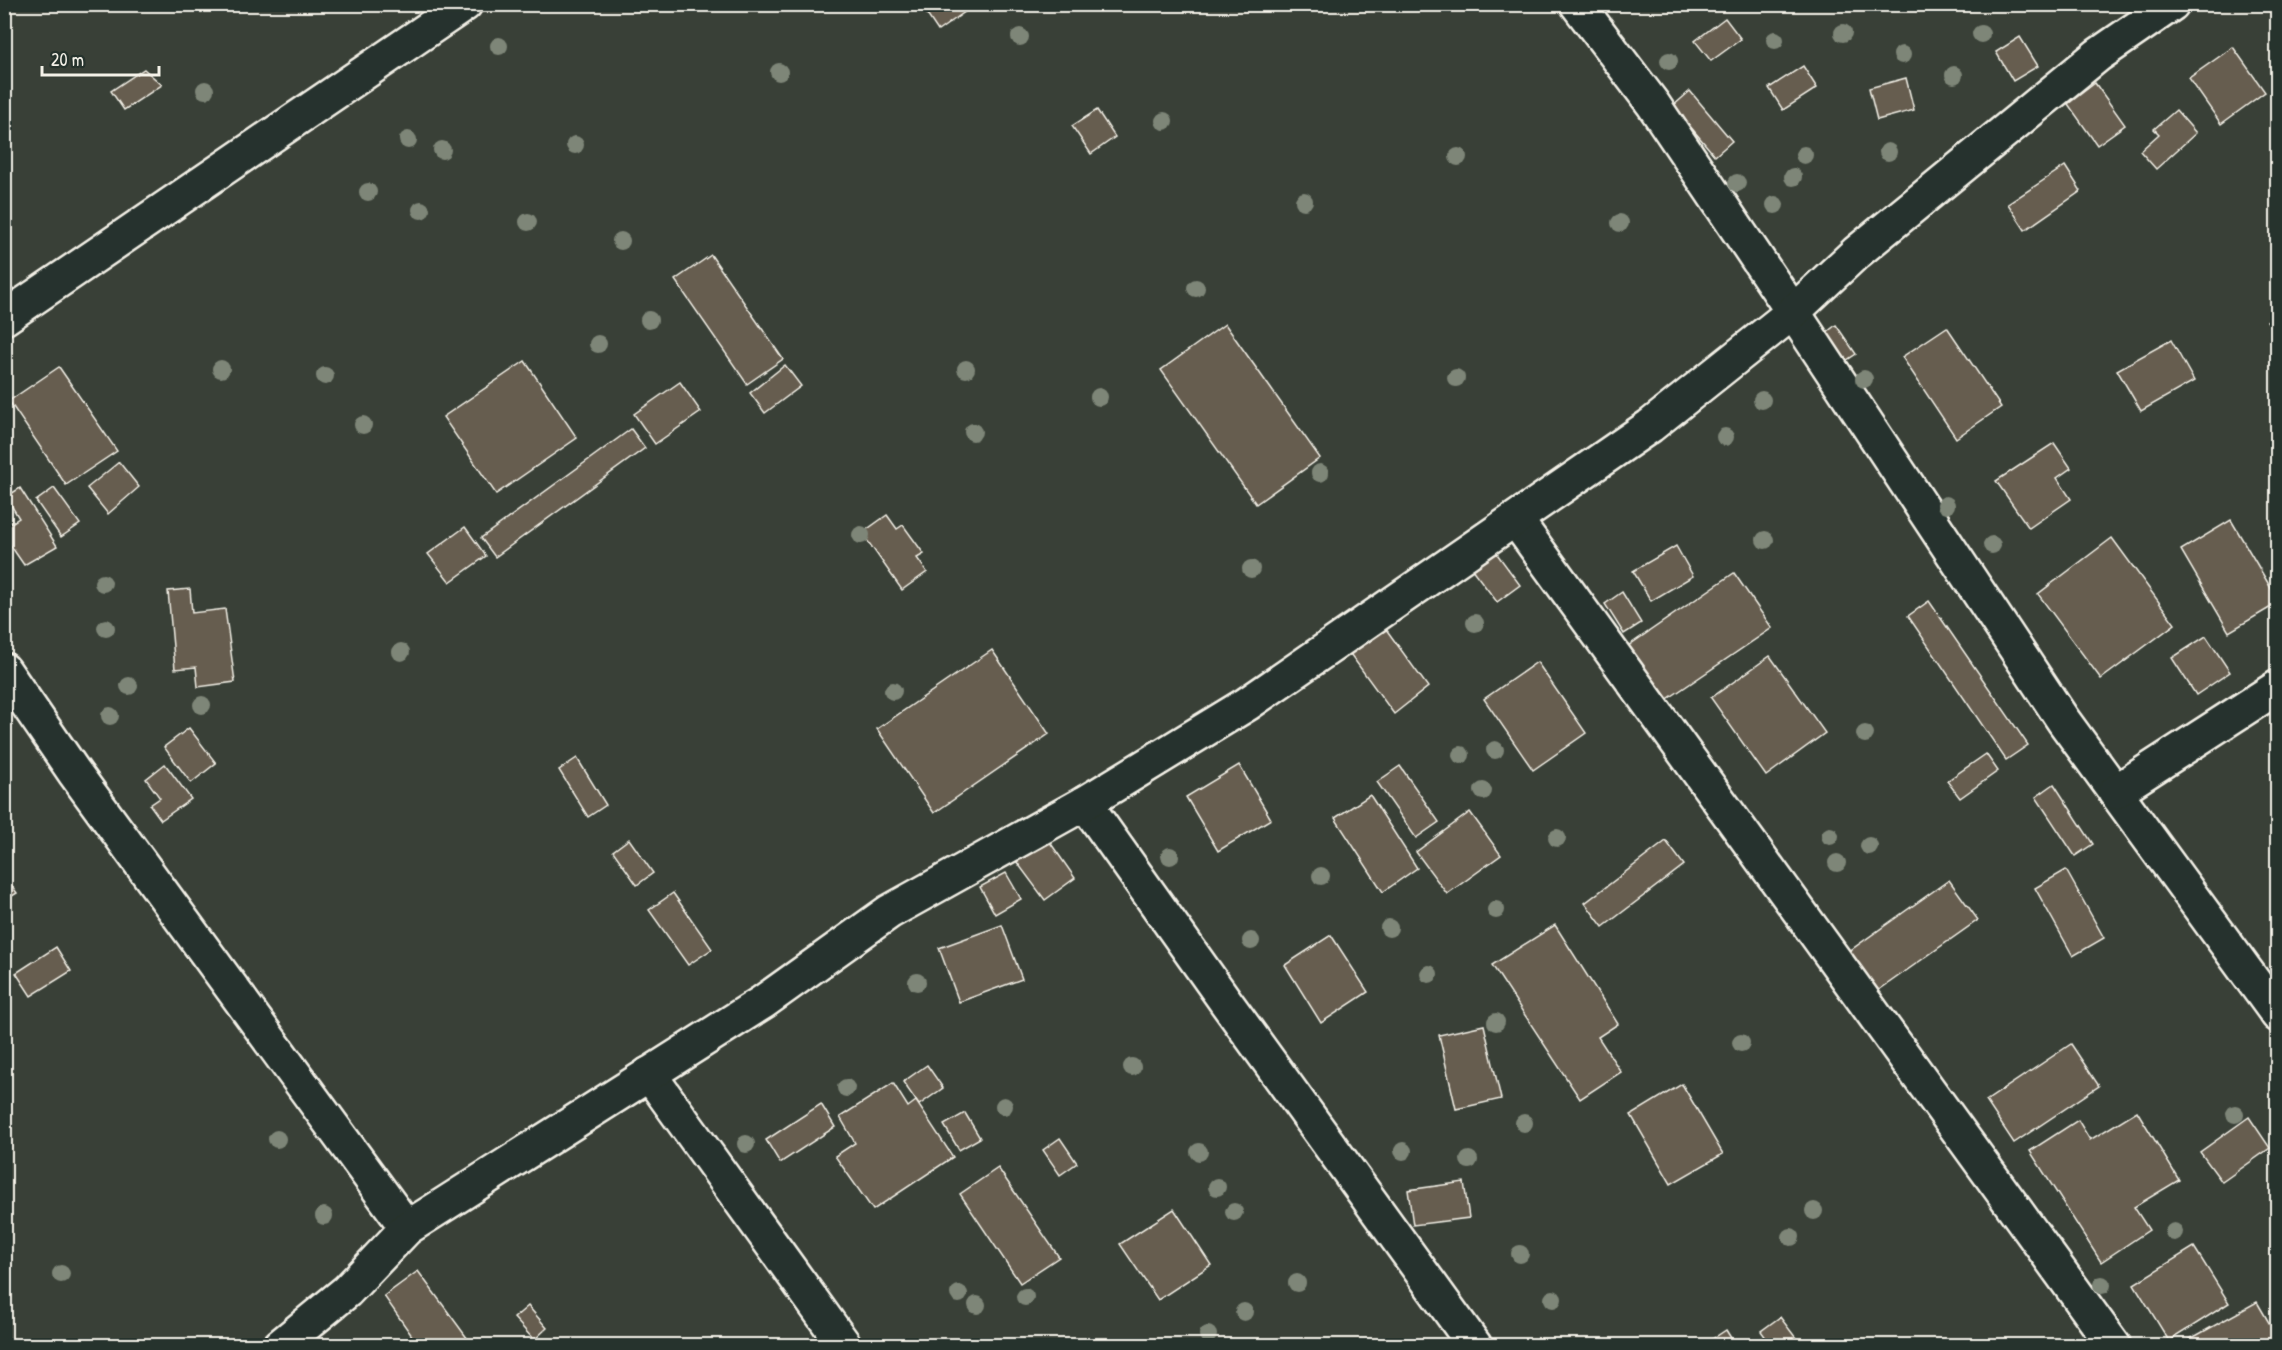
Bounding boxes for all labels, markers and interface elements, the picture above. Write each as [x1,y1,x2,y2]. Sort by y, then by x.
scale bar [42,39,159,77]
text: 20 m [51,47,84,72]

